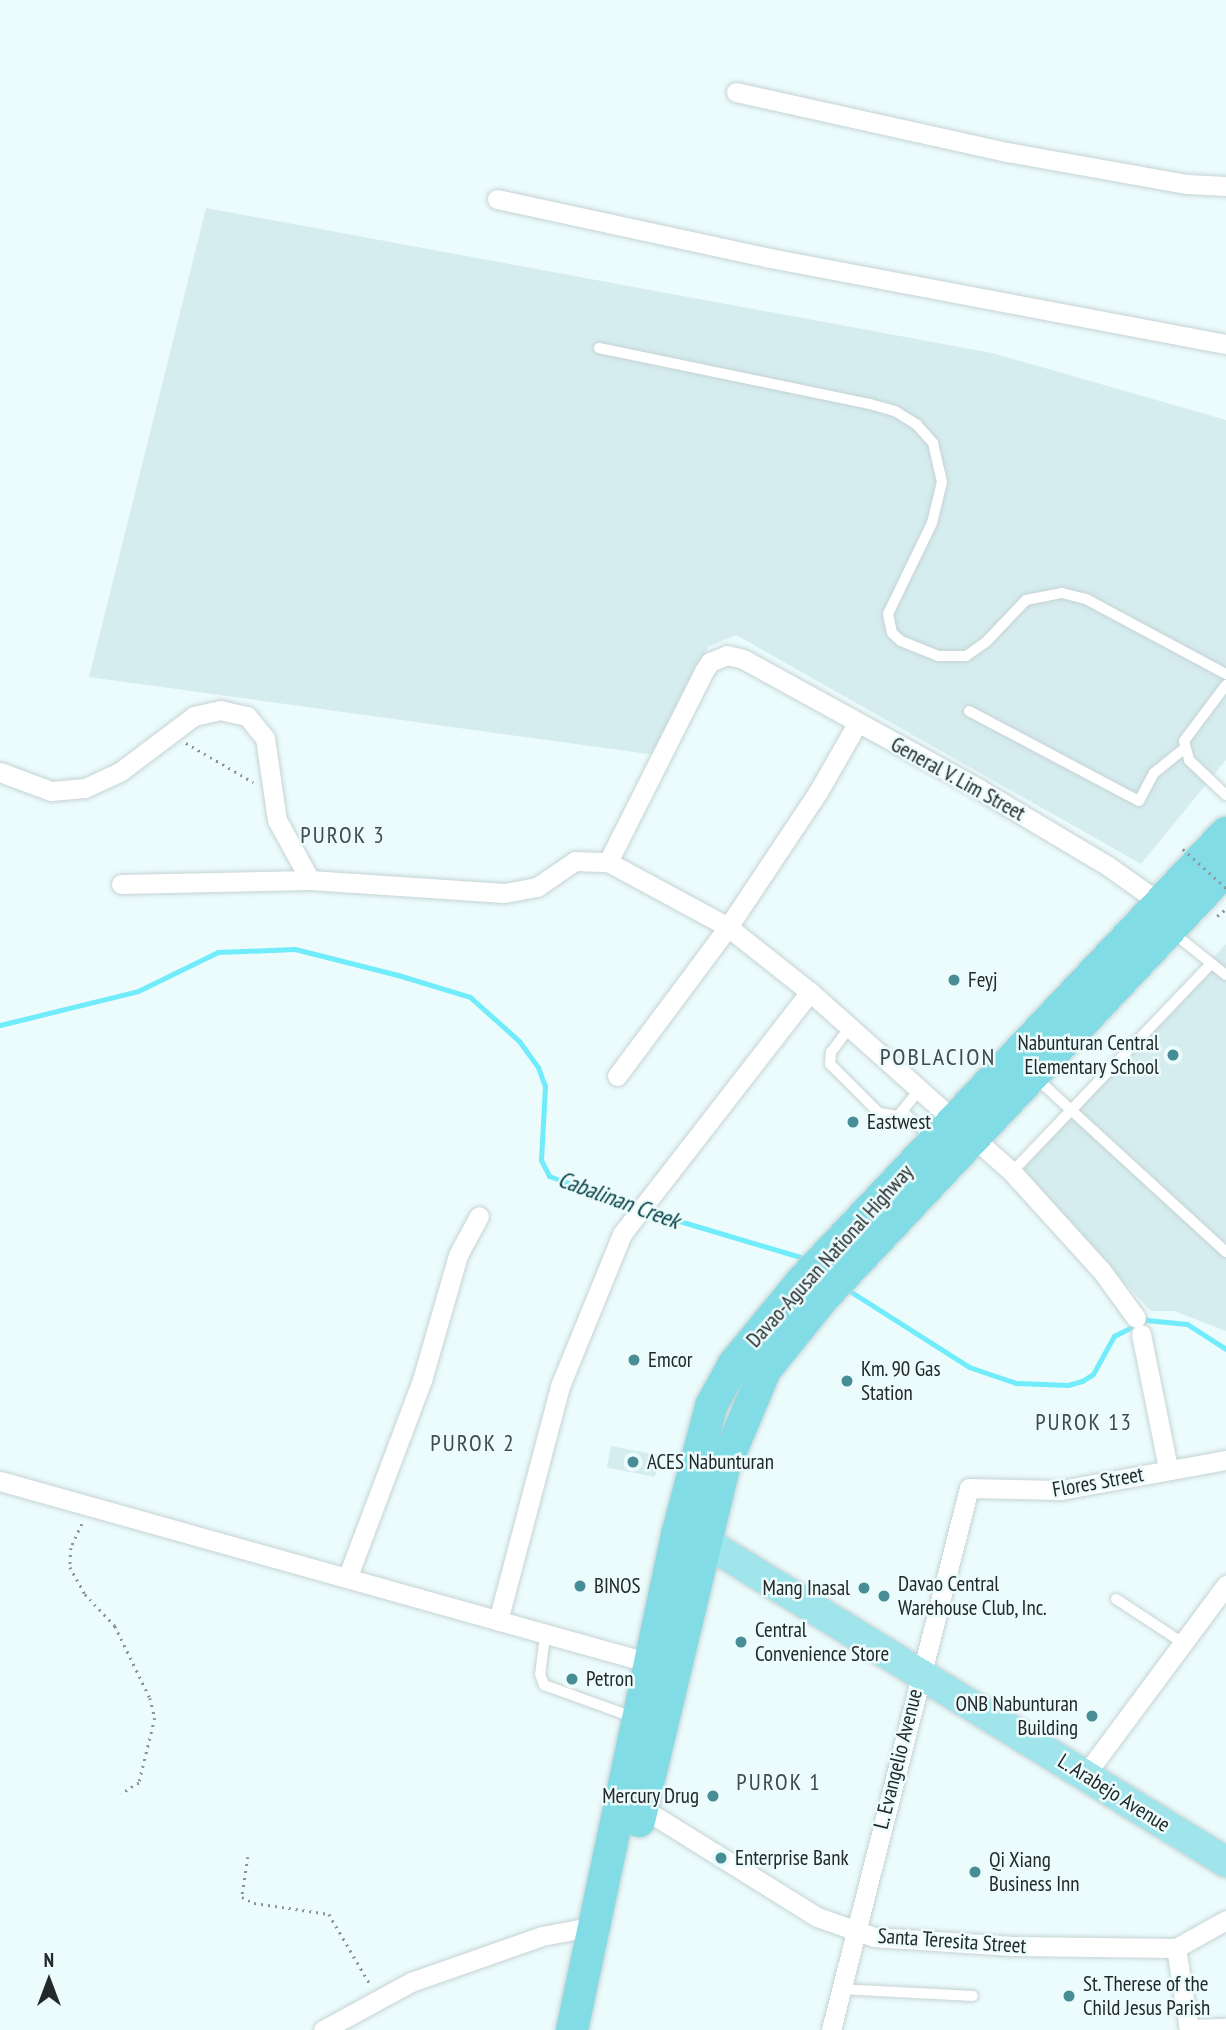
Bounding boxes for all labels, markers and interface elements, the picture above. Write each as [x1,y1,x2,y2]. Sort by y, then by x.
street label: General V. Lim Street [886,731,1030,827]
district label: PUROK 3 [301,821,385,849]
place label: Feyj [968,967,997,993]
marker: Feyj [946,972,962,988]
place label: Nabunturan Central Elementary School [1017,1030,1159,1080]
district label: POBLACION [881,1043,995,1071]
marker: Nabunturan Central Elementary School [1165,1047,1181,1063]
place label: Eastwest [867,1109,931,1135]
marker: Eastwest [845,1114,861,1130]
street label: Davao-Agusan National Highway [741,1160,919,1352]
water label: Cabalinan Creek [554,1165,684,1235]
place label: Emcor [648,1347,693,1373]
marker: Emcor [626,1352,642,1368]
place label: Km. 90 Gas Station [861,1356,942,1406]
marker: Km. 90 Gas Station [839,1373,855,1389]
district label: PUROK 13 [1036,1408,1132,1436]
district label: PUROK 2 [431,1429,515,1457]
place label: ACES Nabunturan [647,1449,774,1475]
marker: ACES Nabunturan [625,1454,641,1470]
street label: Flores Street [1050,1462,1146,1502]
place label: Davao Central Warehouse Club, Inc. [898,1571,1048,1621]
place label: BINOS [594,1573,641,1599]
place label: Mang Inasal [763,1575,850,1601]
marker: BINOS [572,1578,588,1594]
marker: Mang Inasal [856,1580,872,1596]
marker: Davao Central Warehouse Club, Inc. [876,1588,892,1604]
place label: Central Convenience Store [755,1617,889,1667]
marker: Central Convenience Store [733,1634,749,1650]
place label: Petron [586,1666,633,1692]
marker: Petron [564,1671,580,1687]
street label: L. Evangelio Avenue [868,1685,928,1833]
place label: ONB Nabunturan Building [955,1691,1078,1741]
marker: ONB Nabunturan Building [1084,1708,1100,1724]
street label: L. Arabejo Avenue [1052,1748,1176,1838]
district label: PUROK 1 [737,1768,821,1796]
place label: Mercury Drug [602,1783,699,1809]
marker: Mercury Drug [705,1788,721,1804]
place label: Enterprise Bank [735,1845,849,1871]
place label: Qi Xiang Business Inn [989,1847,1080,1897]
marker: Enterprise Bank [713,1850,729,1866]
marker: Qi Xiang Business Inn [967,1864,983,1880]
street label: Santa Teresita Street [877,1923,1027,1959]
north arrow [14,1946,84,2016]
text: N [44,1948,54,1972]
place label: St. Therese of the Child Jesus Parish [1083,1971,1210,2021]
marker: St. Therese of the Child Jesus Parish [1061,1988,1077,2004]

